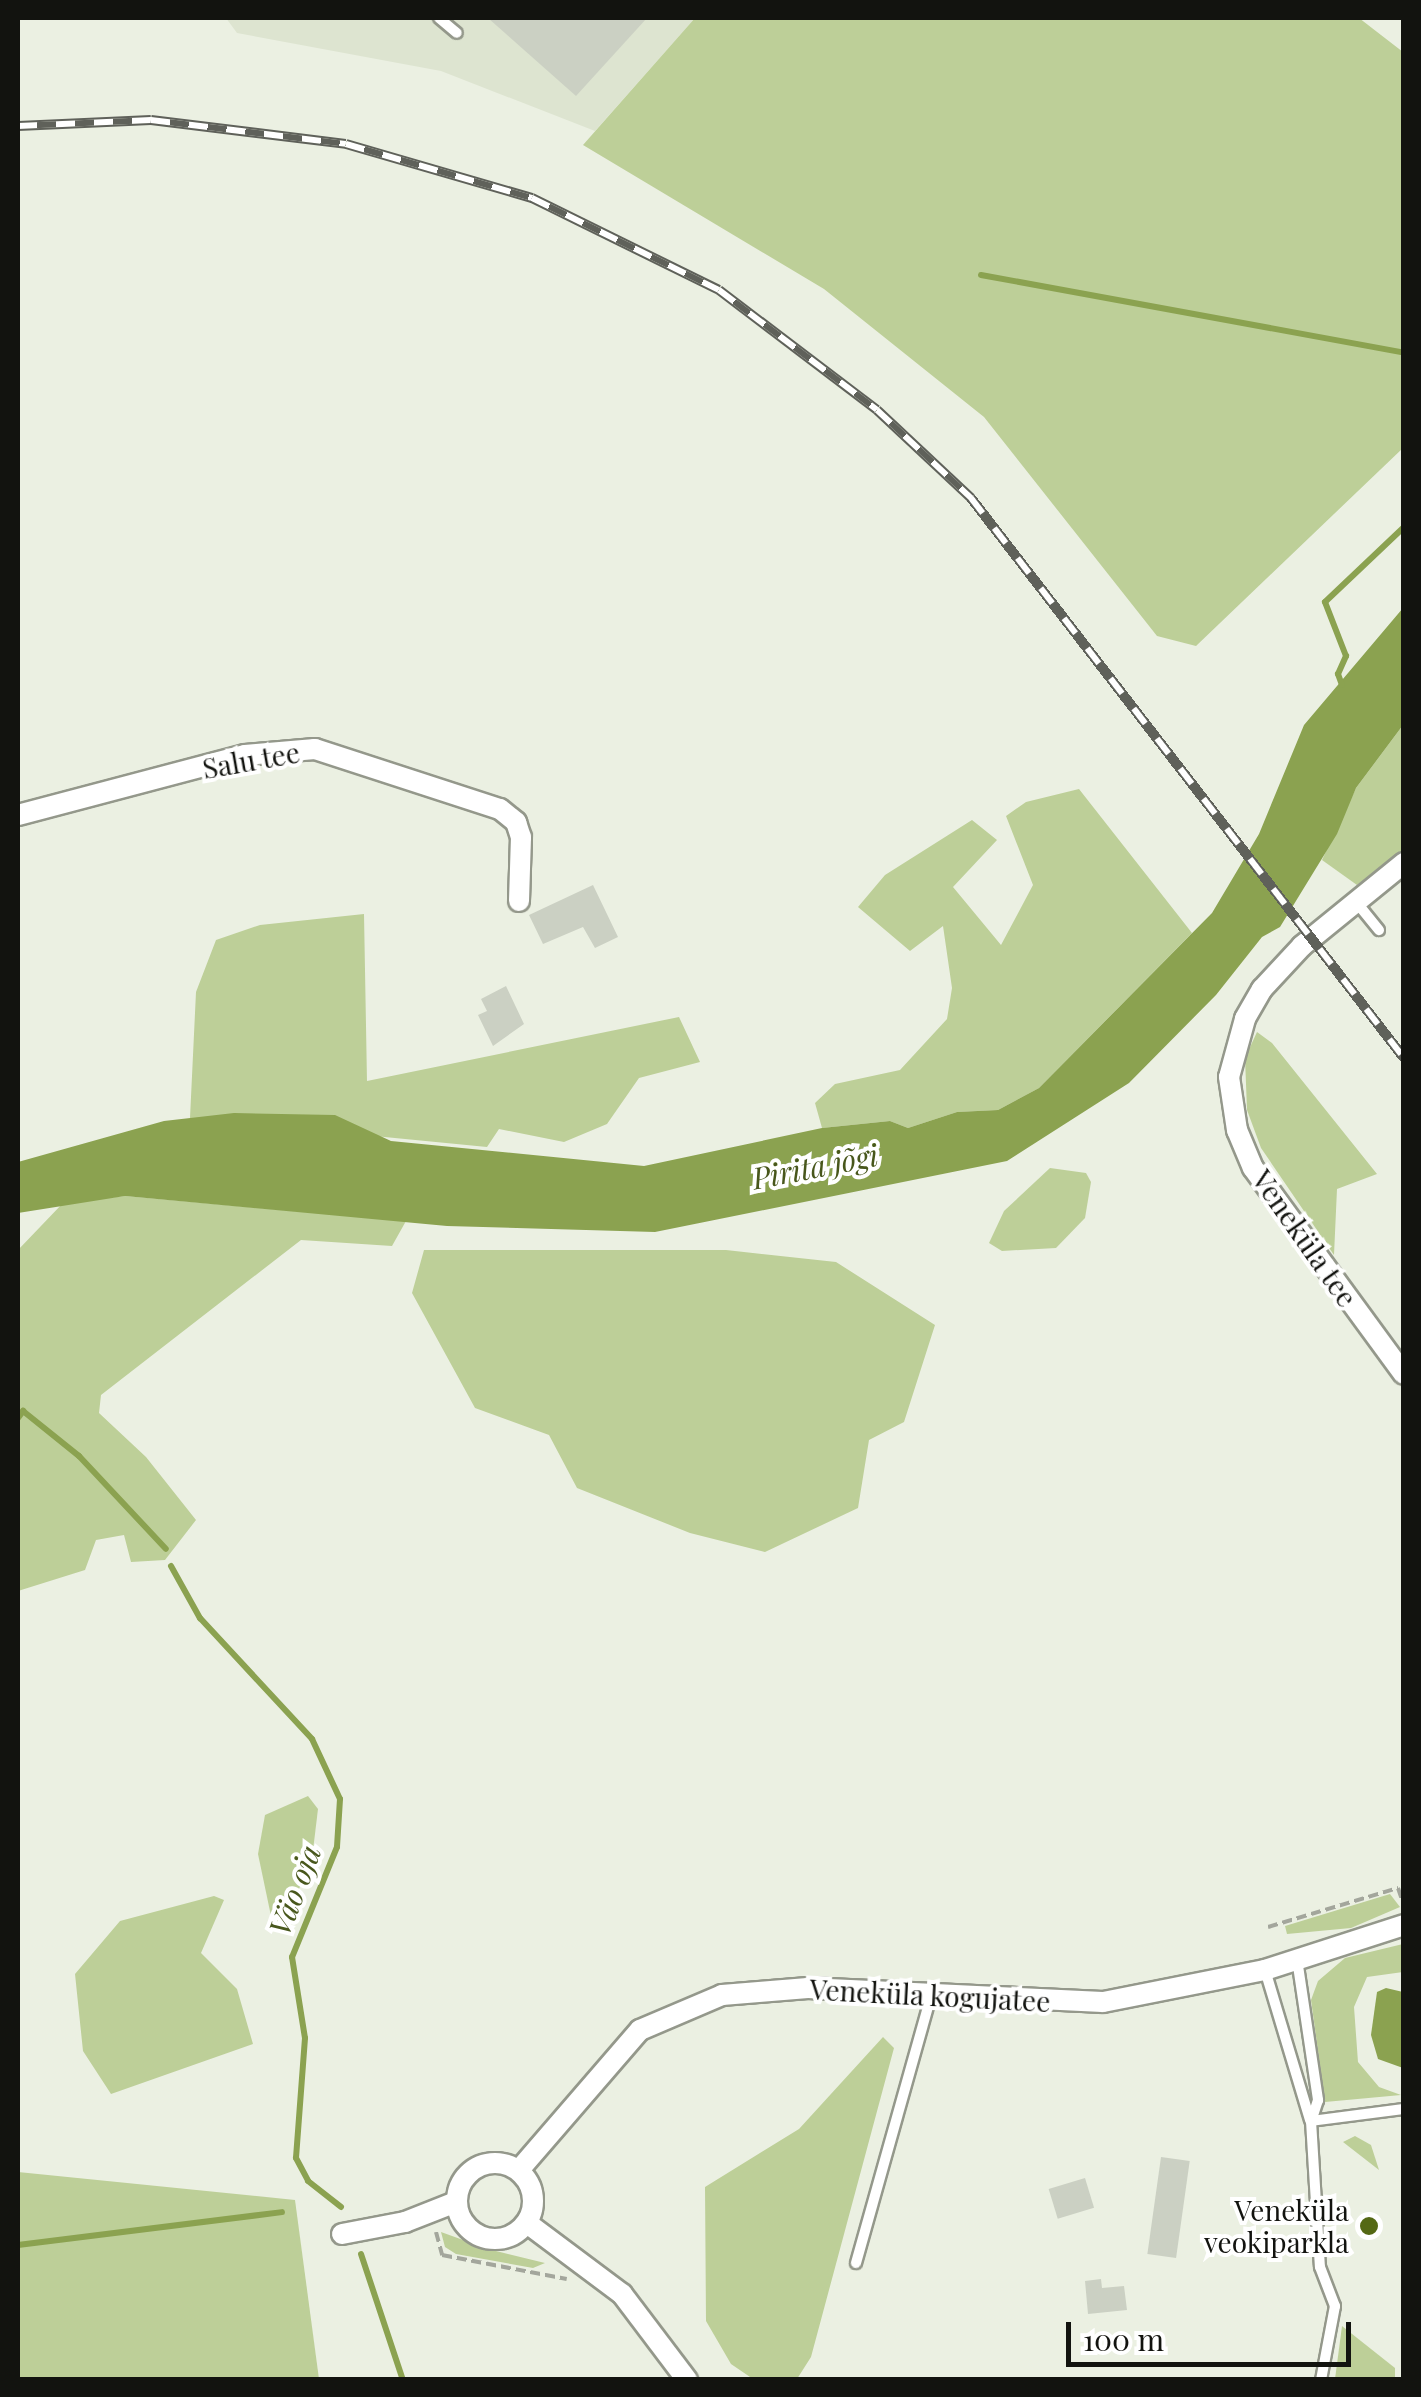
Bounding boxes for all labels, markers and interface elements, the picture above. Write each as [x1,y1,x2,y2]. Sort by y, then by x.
street label: Salu tee [200,735,302,785]
water label: Pirita jõgi [749,1136,881,1196]
street label: Veneküla tee [1245,1163,1365,1313]
water label: Väo oja [260,1840,328,1940]
street label: Veneküla kogujatee [808,1972,1052,2018]
place label: Veneküla veokiparkla [1204,2193,1349,2259]
marker: Veneküla veokiparkla [1358,2215,1380,2237]
scale bar [1071,2302,1356,2364]
text: 100 m [1083,2319,1164,2359]

